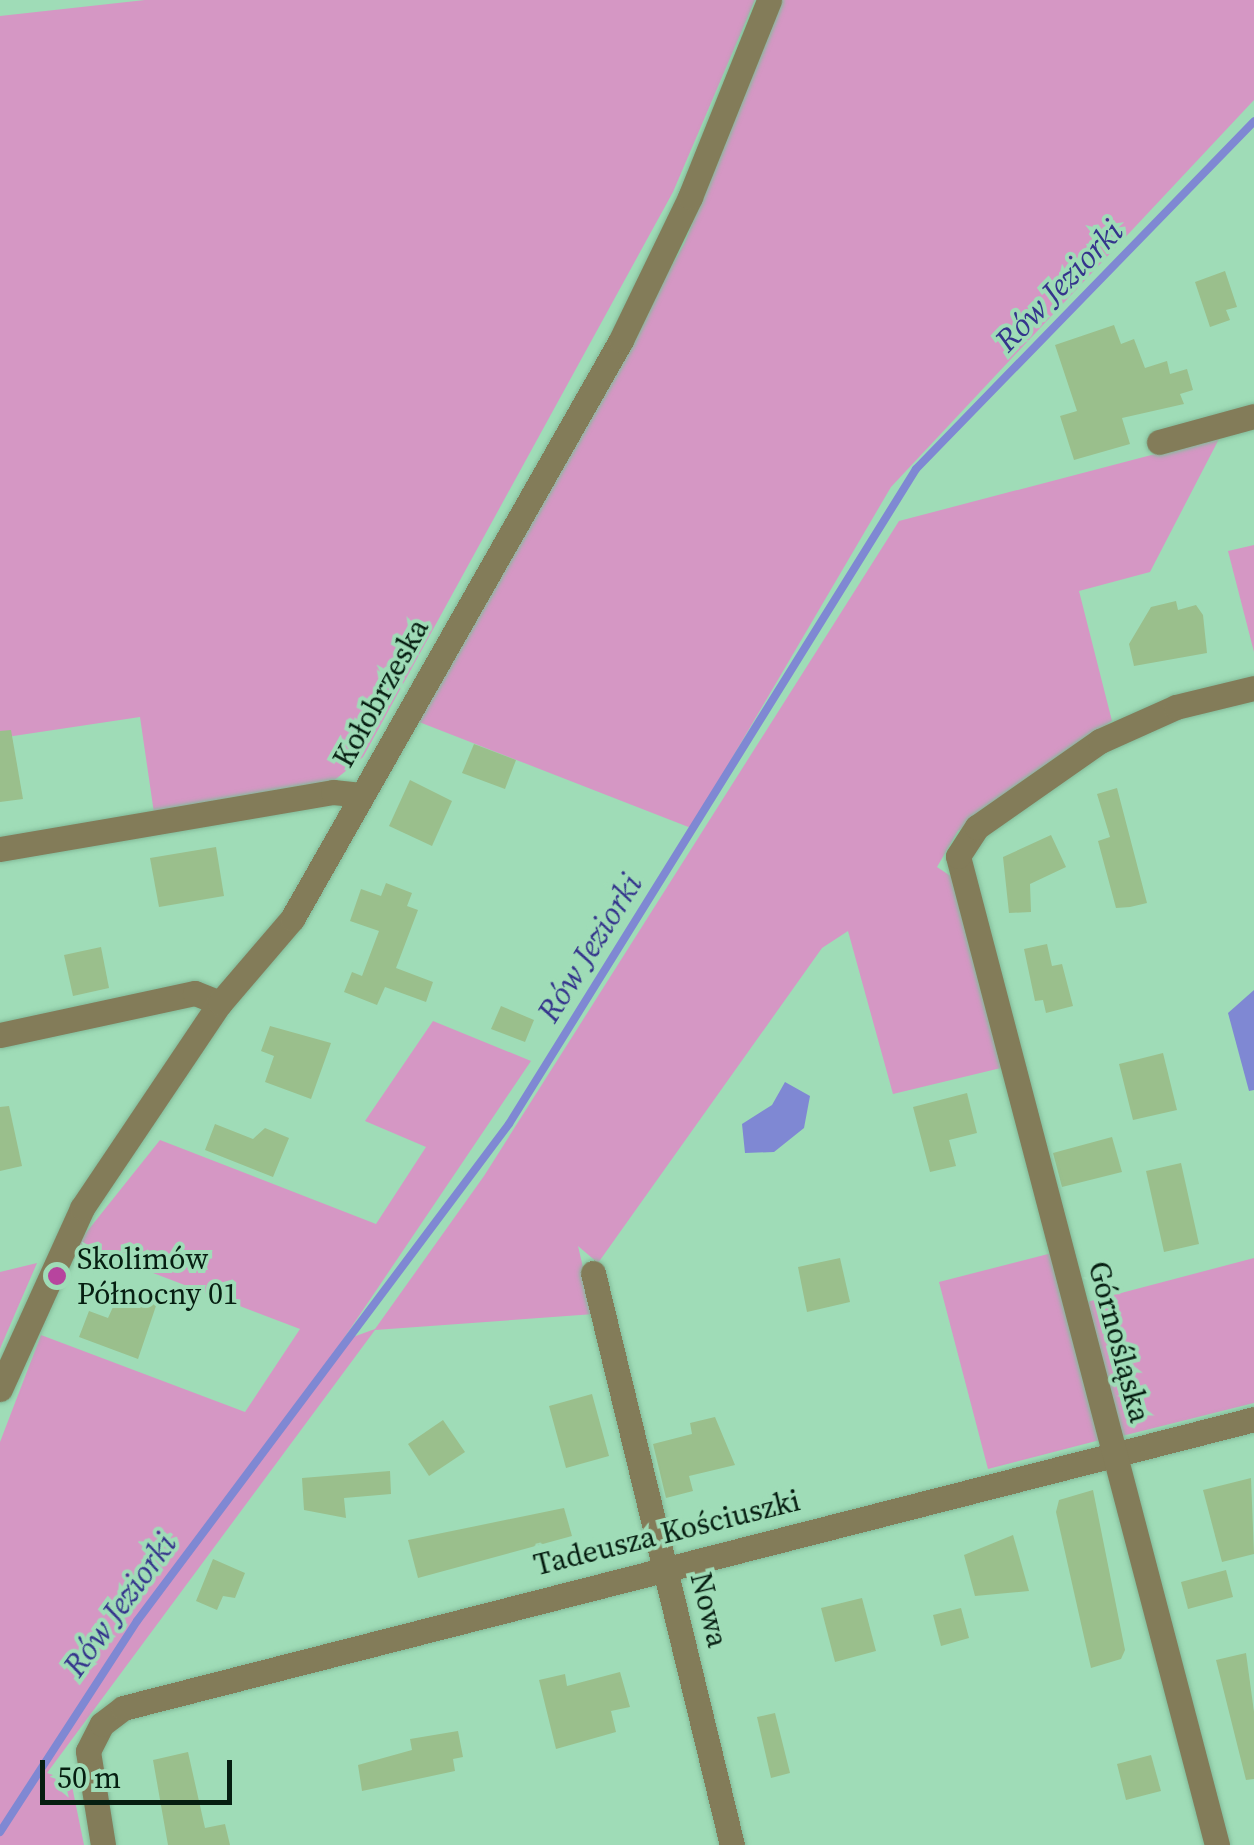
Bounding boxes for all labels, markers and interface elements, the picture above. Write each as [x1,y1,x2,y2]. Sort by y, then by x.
water label: Rów Jeziorki [987,213,1131,359]
street label: Kołobrzeska [325,613,437,773]
water label: Rów Jeziorki [529,867,651,1029]
place label: Skolimów Północny 01 [77,1241,238,1312]
street label: Górnośląska [1080,1258,1158,1426]
marker: Skolimów Północny 01 [46,1265,68,1287]
street label: Tadeusza Kościuszki [530,1483,804,1583]
water label: Rów Jeziorki [55,1526,185,1684]
street label: Nowa [682,1569,736,1651]
scale bar [45,1740,238,1802]
text: 50 m [57,1757,121,1798]

